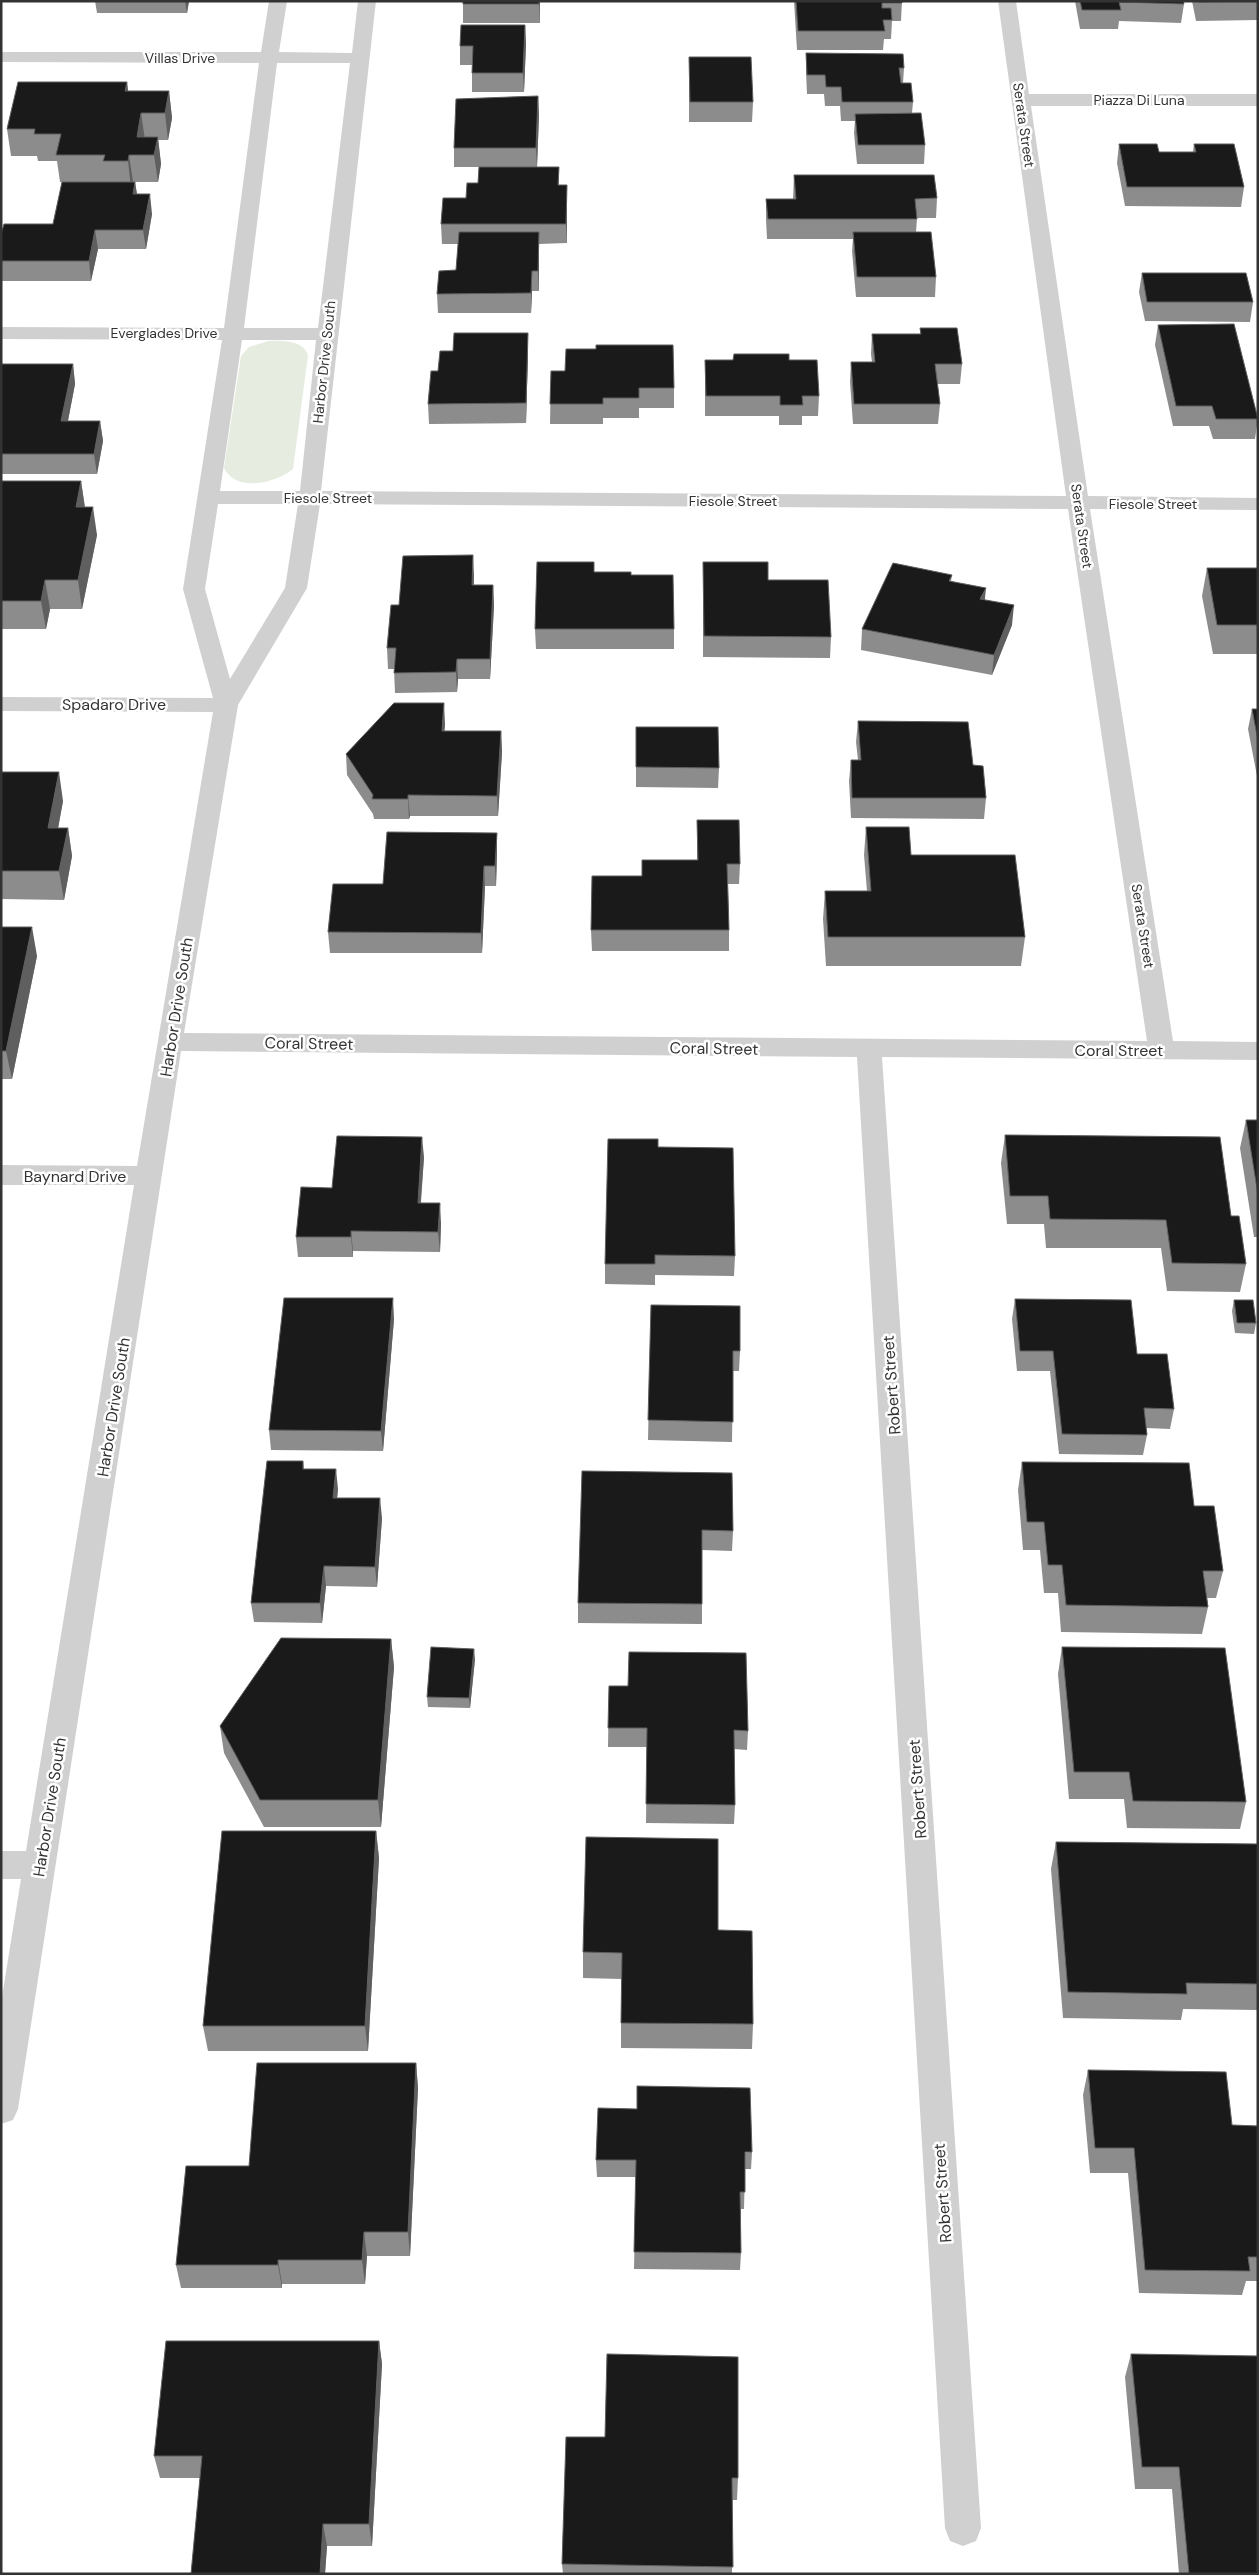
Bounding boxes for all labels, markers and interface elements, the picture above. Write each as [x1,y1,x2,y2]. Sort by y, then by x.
street label: Villas Drive [145,49,215,67]
street label: Serata Street [1009,82,1039,168]
street label: Piazza Di Luna [1093,91,1185,109]
street label: Harbor Drive South [309,300,339,424]
street label: Everglades Drive [110,324,218,342]
street label: Serata Street [1067,483,1097,569]
street label: Fiesole Street [284,489,372,507]
street label: Fiesole Street [689,492,777,510]
street label: Fiesole Street [1109,495,1197,513]
street label: Spadaro Drive [62,694,166,715]
street label: Serata Street [1127,883,1159,969]
street label: Harbor Drive South [155,936,198,1078]
street label: Coral Street [264,1032,354,1055]
street label: Coral Street [669,1037,759,1060]
street label: Coral Street [1075,1040,1163,1061]
street label: Baynard Drive [24,1166,126,1187]
street label: Robert Street [878,1335,905,1435]
street label: Harbor Drive South [92,1336,135,1478]
street label: Harbor Drive South [28,1736,71,1878]
street label: Robert Street [904,1739,931,1839]
street label: Robert Street [929,2143,956,2243]

